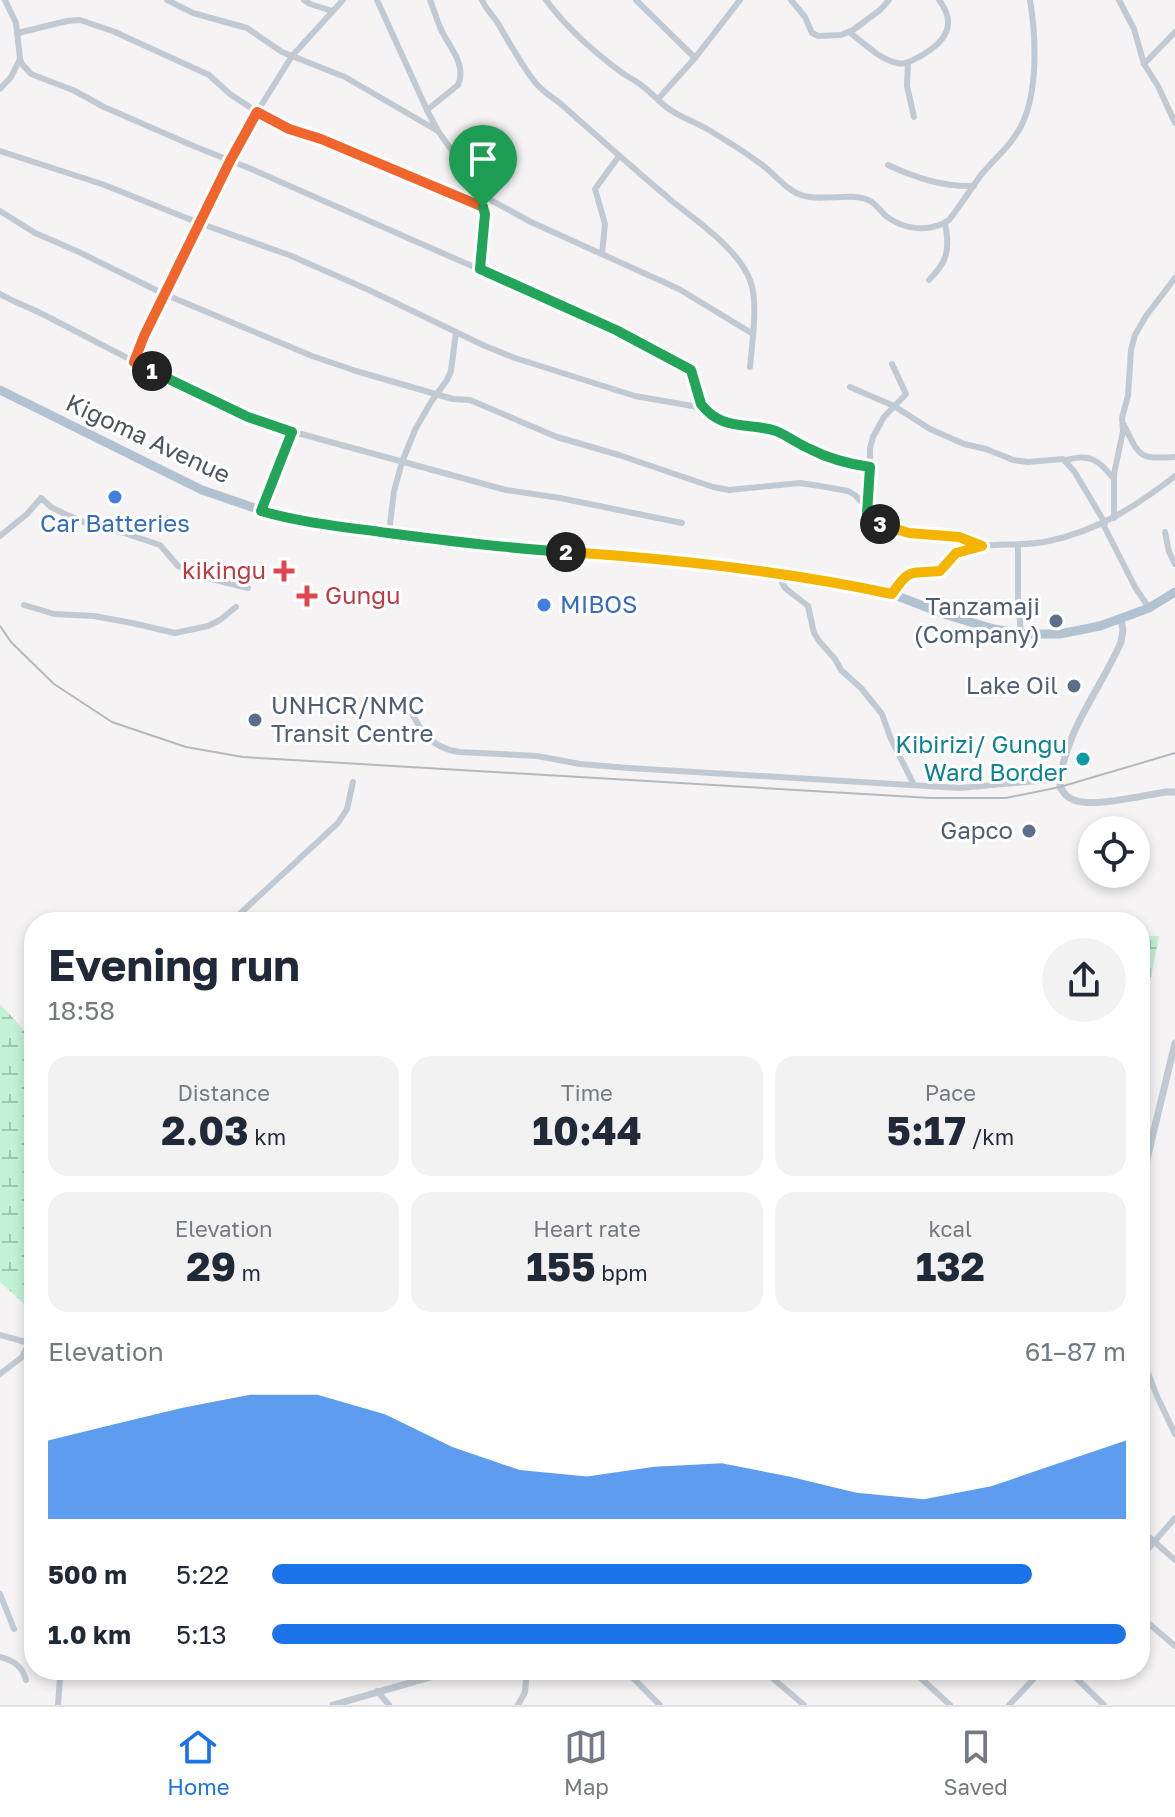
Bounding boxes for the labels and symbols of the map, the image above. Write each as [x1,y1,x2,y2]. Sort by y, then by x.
pin [449,125,517,207]
pin: 1 [132,351,172,391]
street label: Kigoma Avenue [62,387,235,488]
marker: Car Batteries [106,488,124,506]
pin: 3 [860,504,900,544]
place label: Car Batteries [40,508,190,537]
pin: 2 [546,532,586,572]
place label: kikingu [182,555,266,584]
marker: kikingu [273,560,295,582]
place label: Gungu [325,580,400,609]
marker: Gungu [296,585,318,607]
place label: MIBOS [560,589,637,618]
place label: Tanzamaji (Company) [914,591,1040,648]
marker: MIBOS [535,596,553,614]
marker: Tanzamaji (Company) [1047,612,1065,630]
place label: Lake Oil [966,670,1058,699]
marker: Lake Oil [1065,677,1083,695]
place label: UNHCR/NMC Transit Centre [271,690,433,747]
marker: UNHCR/NMC Transit Centre [246,711,264,729]
place label: Kibirizi/ Gungu Ward Border [895,729,1067,786]
marker: Kibirizi/ Gungu Ward Border [1074,750,1092,768]
place label: Gapco [940,815,1013,844]
marker: Gapco [1020,822,1038,840]

